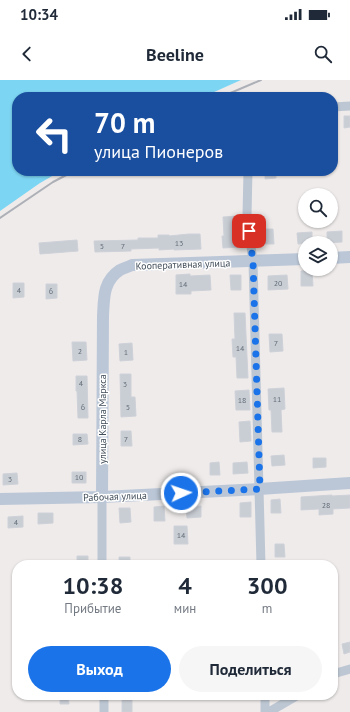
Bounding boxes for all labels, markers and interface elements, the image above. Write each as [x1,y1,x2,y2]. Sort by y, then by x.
text: 10:34 [20,5,58,24]
icon: back [16,43,38,65]
text: Beeline [146,43,204,66]
icon: search [312,43,334,65]
text: 70 m [94,104,155,141]
icon: left [28,108,80,160]
text: улица Пионеров [94,140,223,163]
map controls [298,188,338,276]
button: search [298,188,338,228]
pin [232,214,266,248]
icon: arrive [238,220,260,242]
button: layers [298,236,338,276]
house number: 13 [175,238,183,248]
house number: 5 [100,241,104,251]
house number: 7 [121,241,125,251]
street label: Кооперативная улица [135,256,231,273]
house number: 20 [274,278,283,288]
house number: 14 [179,279,188,289]
house number: 4 [17,285,22,295]
house number: 6 [49,286,53,296]
house number: 7 [274,338,278,348]
house number: 14 [236,343,245,353]
house number: 2 [78,346,82,356]
house number: 1 [124,347,128,357]
street label: улица Карла Маркса [96,374,109,464]
house number: 4 [79,378,84,388]
house number: 3 [123,379,127,389]
house number: 11 [273,394,281,404]
house number: 18 [238,395,246,405]
house number: 6 [81,402,85,412]
house number: 5 [126,402,130,412]
house number: 8 [78,434,82,444]
house number: 7 [124,434,128,444]
house number: 10 [75,472,84,482]
position arrow [160,472,202,514]
house number: 3 [8,474,12,484]
street label: Рабочая улица [83,489,147,504]
house number: 28 [322,500,330,510]
house number: 4 [14,517,19,527]
house number: 14 [177,530,186,540]
text: 10:38 [62,570,123,601]
text: 4 [178,570,192,601]
text: 300 [247,570,288,601]
text: Прибытие [64,600,121,617]
text: мин [174,600,196,617]
text: m [262,600,272,617]
button: Выход [28,646,171,692]
button: Поделиться [179,646,322,692]

